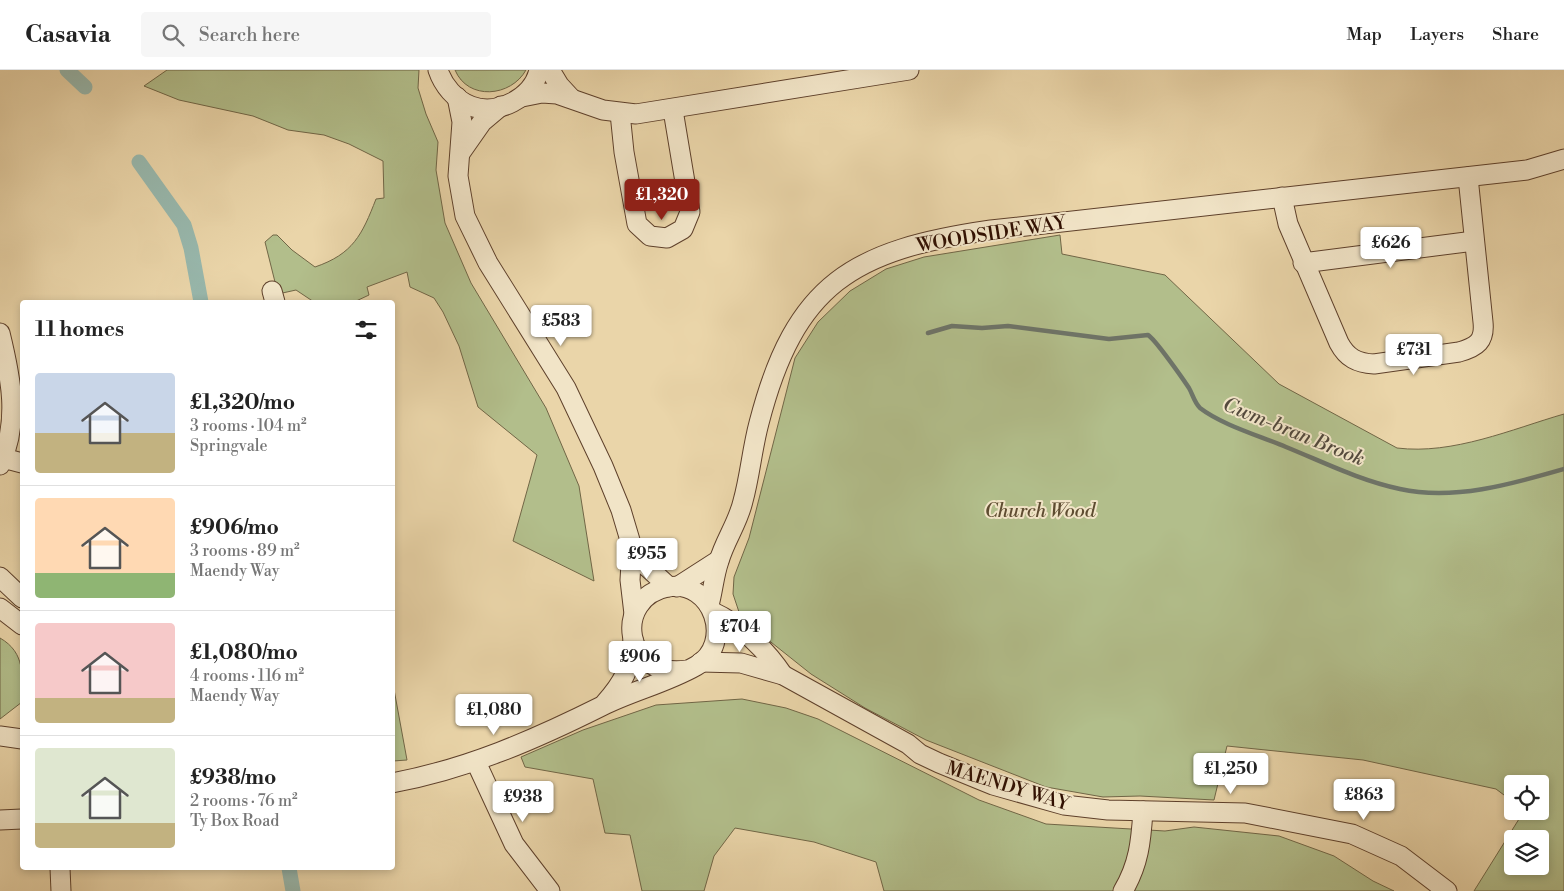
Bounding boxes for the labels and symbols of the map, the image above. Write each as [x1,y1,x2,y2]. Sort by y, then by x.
pin: £1,320 [621,178,703,221]
street label: WOODSIDE WAY [914,210,1069,258]
pin: £626 [1361,226,1421,269]
pin: £583 [531,304,591,347]
pin: £731 [1384,334,1444,376]
water label: Cwm-bran Brook [1219,393,1368,472]
park label: Church Wood [985,499,1097,523]
pin: £955 [617,538,677,580]
pin: £704 [710,610,770,653]
pin: £906 [610,640,670,683]
pin: £1,080 [453,694,535,736]
pin: £1,250 [1190,752,1272,795]
street label: MAENDY WAY [943,756,1074,817]
pin: £863 [1334,778,1394,821]
pin: £938 [493,780,553,823]

